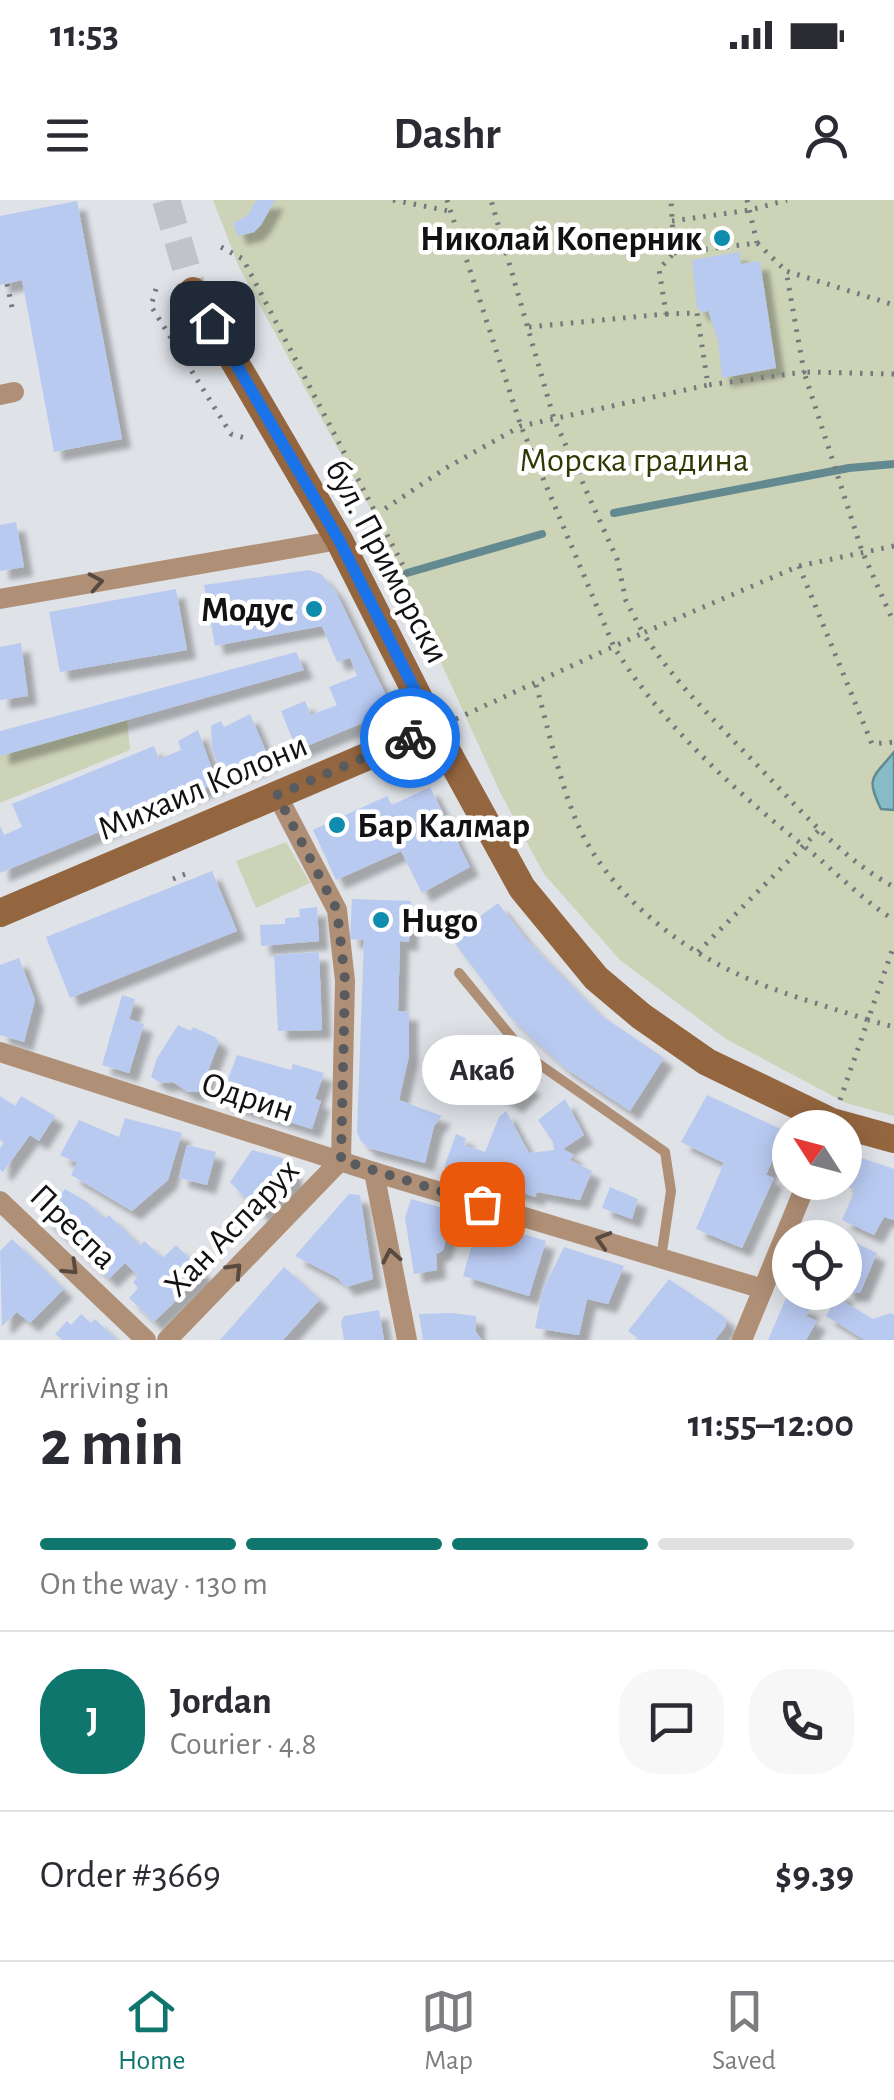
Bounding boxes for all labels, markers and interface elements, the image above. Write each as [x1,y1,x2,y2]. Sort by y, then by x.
text: 11:53 [50,16,119,54]
icon: menu [40,108,95,163]
icon: person [799,108,854,163]
text: Dashr [393,112,501,157]
place label: Николай Коперник [420,222,703,257]
marker: Николай Коперник [711,227,733,249]
pin [170,281,255,366]
icon: home [185,296,240,351]
park label: Морска градина [519,443,749,478]
street label: бул. Приморски [318,454,455,669]
one-way arrow [88,572,104,593]
place label: Модус [201,593,294,628]
marker: Модус [303,598,325,620]
courier [360,688,460,788]
icon: bike [383,711,438,766]
street label: Михаил Колони [93,728,313,847]
place label: Бар Калмар [357,809,530,844]
marker: Бар Калмар [326,814,348,836]
place label: Hugo [401,904,478,939]
marker: Hugo [370,909,392,931]
callout: Акаб [422,1034,542,1104]
text: Акаб [449,1054,515,1086]
street label: Одрин [197,1066,298,1129]
north arrow [772,1110,862,1200]
map controls [772,1110,862,1310]
street label: Хан Аспарух [158,1152,306,1304]
pin [440,1162,525,1247]
icon: bag [455,1177,510,1232]
street label: Преспа [23,1178,123,1276]
button: locate [772,1220,862,1310]
one-way arrow [595,1231,612,1252]
one-way arrow [381,1248,402,1265]
one-way arrow [59,1256,77,1274]
one-way arrow [223,1263,241,1281]
text: Arriving in [40,1372,169,1404]
text: 11:55–12:00 [688,1406,854,1444]
text: 2 min [40,1412,184,1477]
text: On the way · 130 m [40,1568,268,1600]
button: chat [619,1669,724,1774]
button: phone [749,1669,854,1774]
text: Jordan [170,1683,272,1721]
text: J [86,1702,99,1740]
text: Courier · 4.8 [170,1728,317,1760]
text: Order #3669 [40,1857,221,1895]
text: $9.39 [775,1857,854,1895]
tab: Home [118,1984,185,2078]
tab: Map [421,1984,476,2078]
tab: Saved [712,1984,776,2078]

